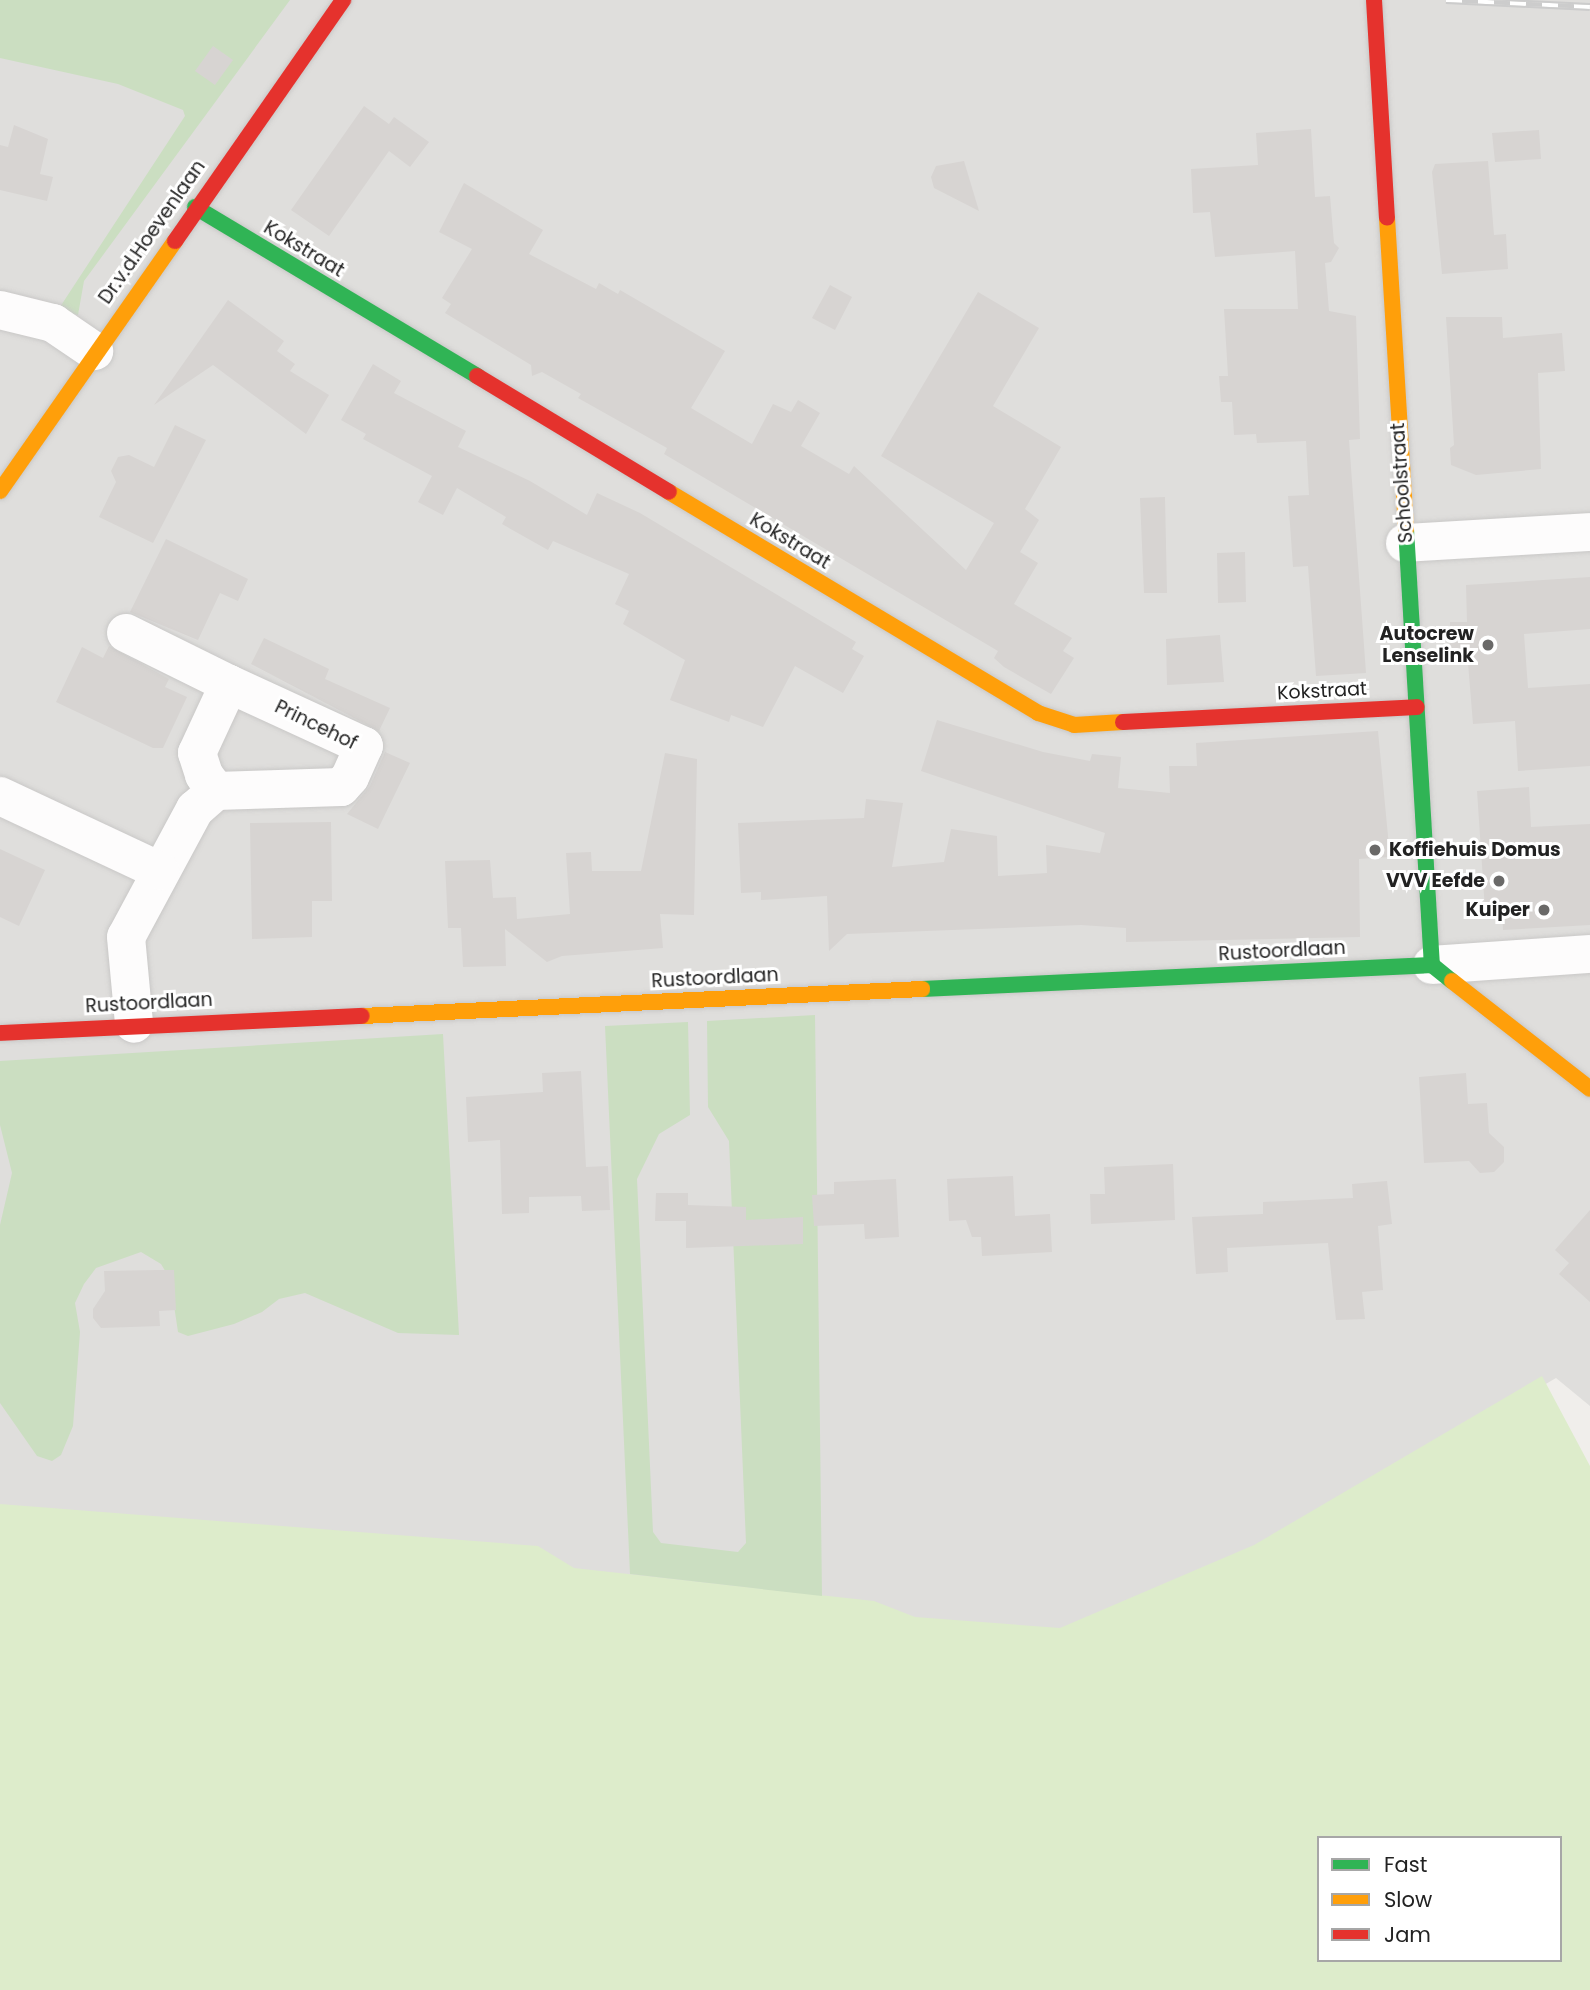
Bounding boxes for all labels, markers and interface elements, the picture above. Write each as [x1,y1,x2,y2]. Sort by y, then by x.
street label: Dr.v.d.Hoevenlaan [94,156,210,308]
street label: Kokstraat [260,216,348,282]
street label: Schoolstraat [1386,422,1418,544]
street label: Kokstraat [746,508,834,574]
place label: Autocrew Lenselink [1380,623,1474,667]
marker: Autocrew Lenselink [1480,637,1496,653]
street label: Kokstraat [1277,677,1367,705]
street label: Princehof [271,695,361,755]
place label: Koffiehuis Domus [1389,839,1561,861]
marker: Koffiehuis Domus [1367,842,1383,858]
place label: VVV Eefde [1386,870,1485,892]
marker: VVV Eefde [1491,873,1507,889]
place label: Kuiper [1466,899,1530,921]
marker: Kuiper [1536,902,1552,918]
street label: Rustoordlaan [1218,936,1346,966]
street label: Rustoordlaan [651,963,779,993]
street label: Rustoordlaan [85,988,213,1018]
legend [1317,1836,1562,1962]
text: Fast [1384,1850,1427,1879]
text: Slow [1384,1885,1432,1914]
text: Jam [1384,1920,1431,1949]

